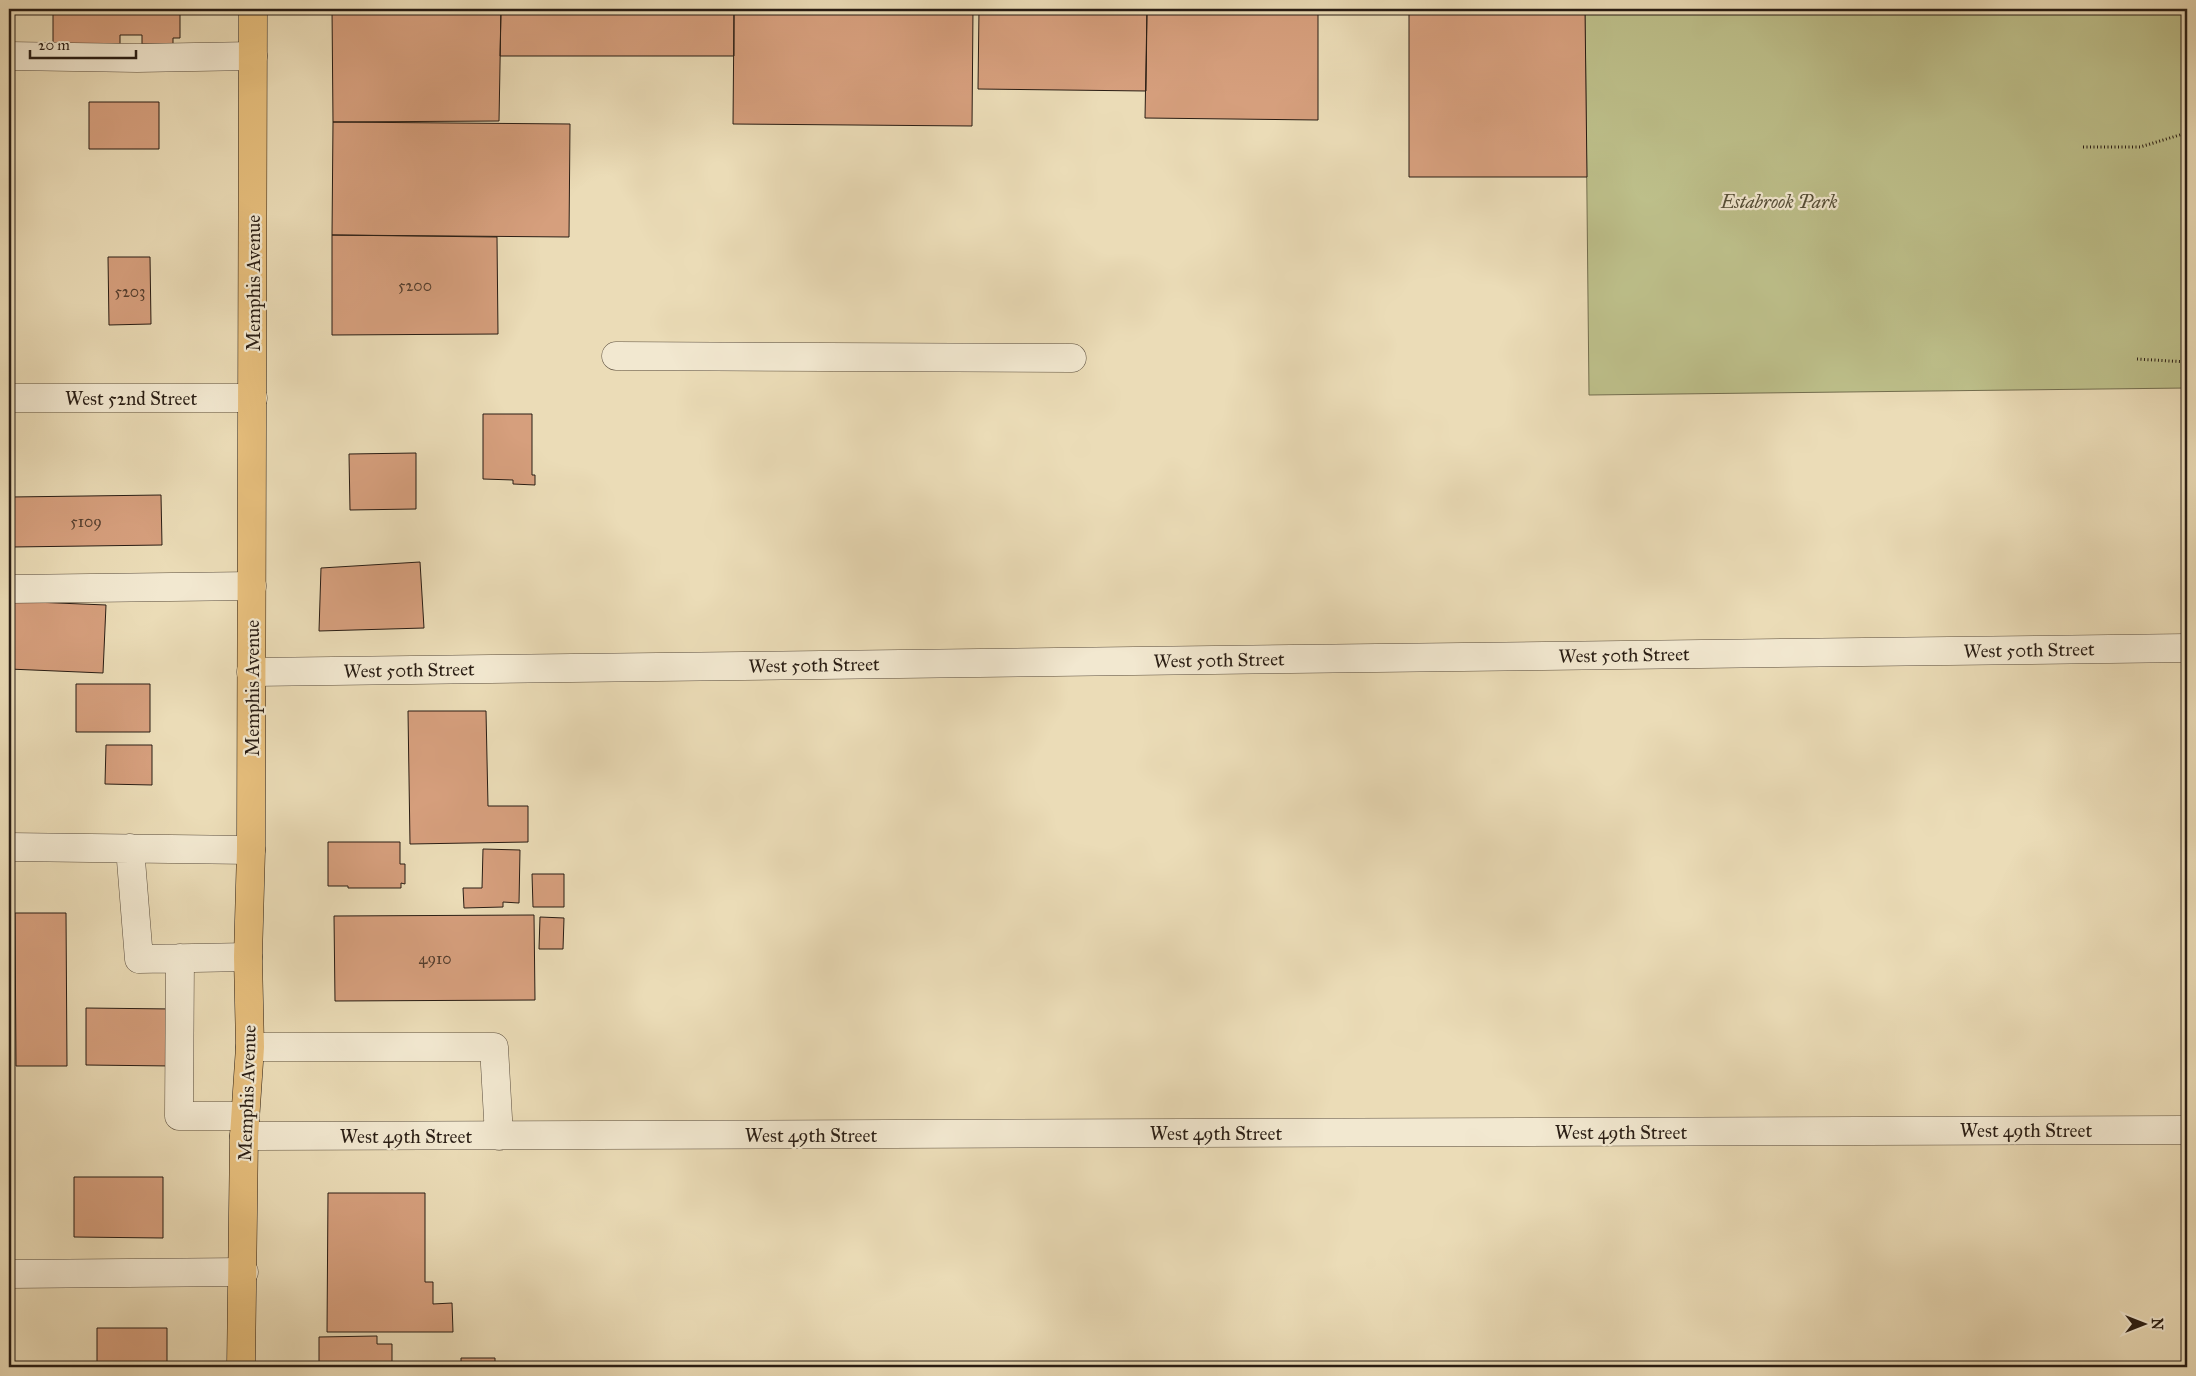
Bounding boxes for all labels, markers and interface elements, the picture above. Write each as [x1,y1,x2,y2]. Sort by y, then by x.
scale bar [30,28,136,60]
text: 20 m [38,36,70,54]
park label: Estabrook Park [1720,190,1838,213]
street label: Memphis Avenue [242,215,265,351]
house number: 5200 [398,276,432,295]
house number: 5203 [114,282,146,301]
street label: West 52nd Street [65,387,197,410]
house number: 5109 [70,512,102,531]
street label: Memphis Avenue [241,620,264,756]
street label: West 50th Street [1963,637,2095,663]
street label: West 50th Street [1558,642,1690,668]
street label: West 50th Street [1153,647,1285,673]
street label: West 50th Street [748,652,880,678]
street label: West 50th Street [343,657,475,683]
house number: 4910 [419,949,451,968]
street label: Memphis Avenue [233,1024,261,1162]
street label: West 49th Street [1960,1119,2092,1142]
street label: West 49th Street [1555,1121,1687,1144]
street label: West 49th Street [1150,1122,1282,1145]
street label: West 49th Street [745,1124,877,1147]
street label: West 49th Street [340,1125,472,1148]
north arrow [2118,1298,2168,1348]
text: N [2148,1318,2165,1330]

